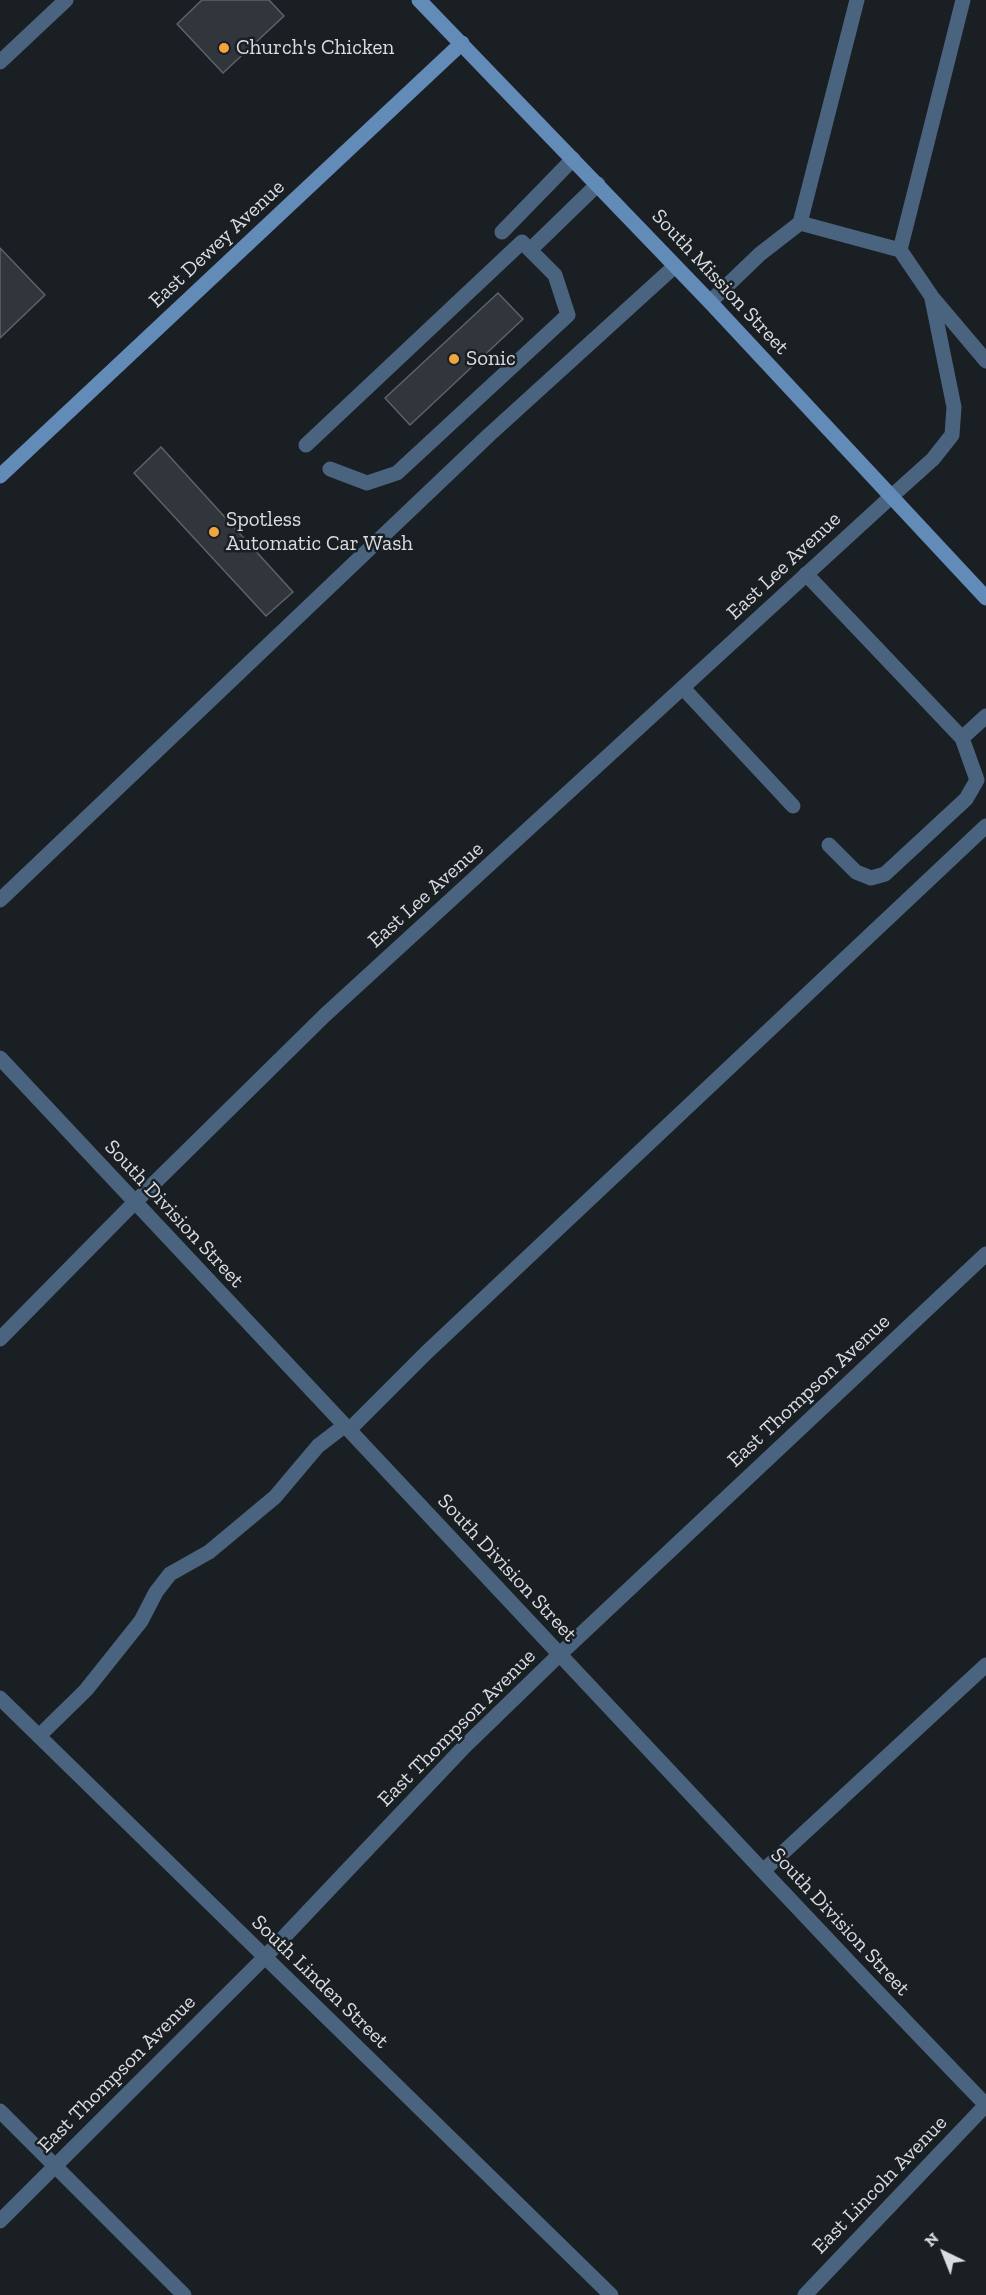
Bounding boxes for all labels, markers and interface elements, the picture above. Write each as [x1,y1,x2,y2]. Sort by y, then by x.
place label: Church's Chicken [236,35,394,61]
marker: Church's Chicken [217,41,231,55]
street label: East Dewey Avenue [144,175,290,313]
street label: South Mission Street [646,204,794,360]
place label: Sonic [466,346,516,372]
marker: Sonic [447,352,461,366]
place label: Spotless Automatic Car Wash [226,507,413,557]
street label: East Lee Avenue [722,507,846,625]
marker: Spotless Automatic Car Wash [207,525,221,539]
street label: East Lee Avenue [363,837,489,953]
street label: South Division Street [99,1135,249,1293]
street label: East Thompson Avenue [723,1309,895,1473]
street label: South Division Street [432,1489,582,1647]
street label: East Thompson Avenue [373,1644,541,1812]
street label: South Division Street [765,1843,915,2001]
street label: South Linden Street [246,1910,394,2054]
street label: East Thompson Avenue [33,1990,201,2158]
street label: East Lincoln Avenue [807,2110,953,2260]
north arrow [914,2223,974,2283]
text: N [920,2228,942,2251]

